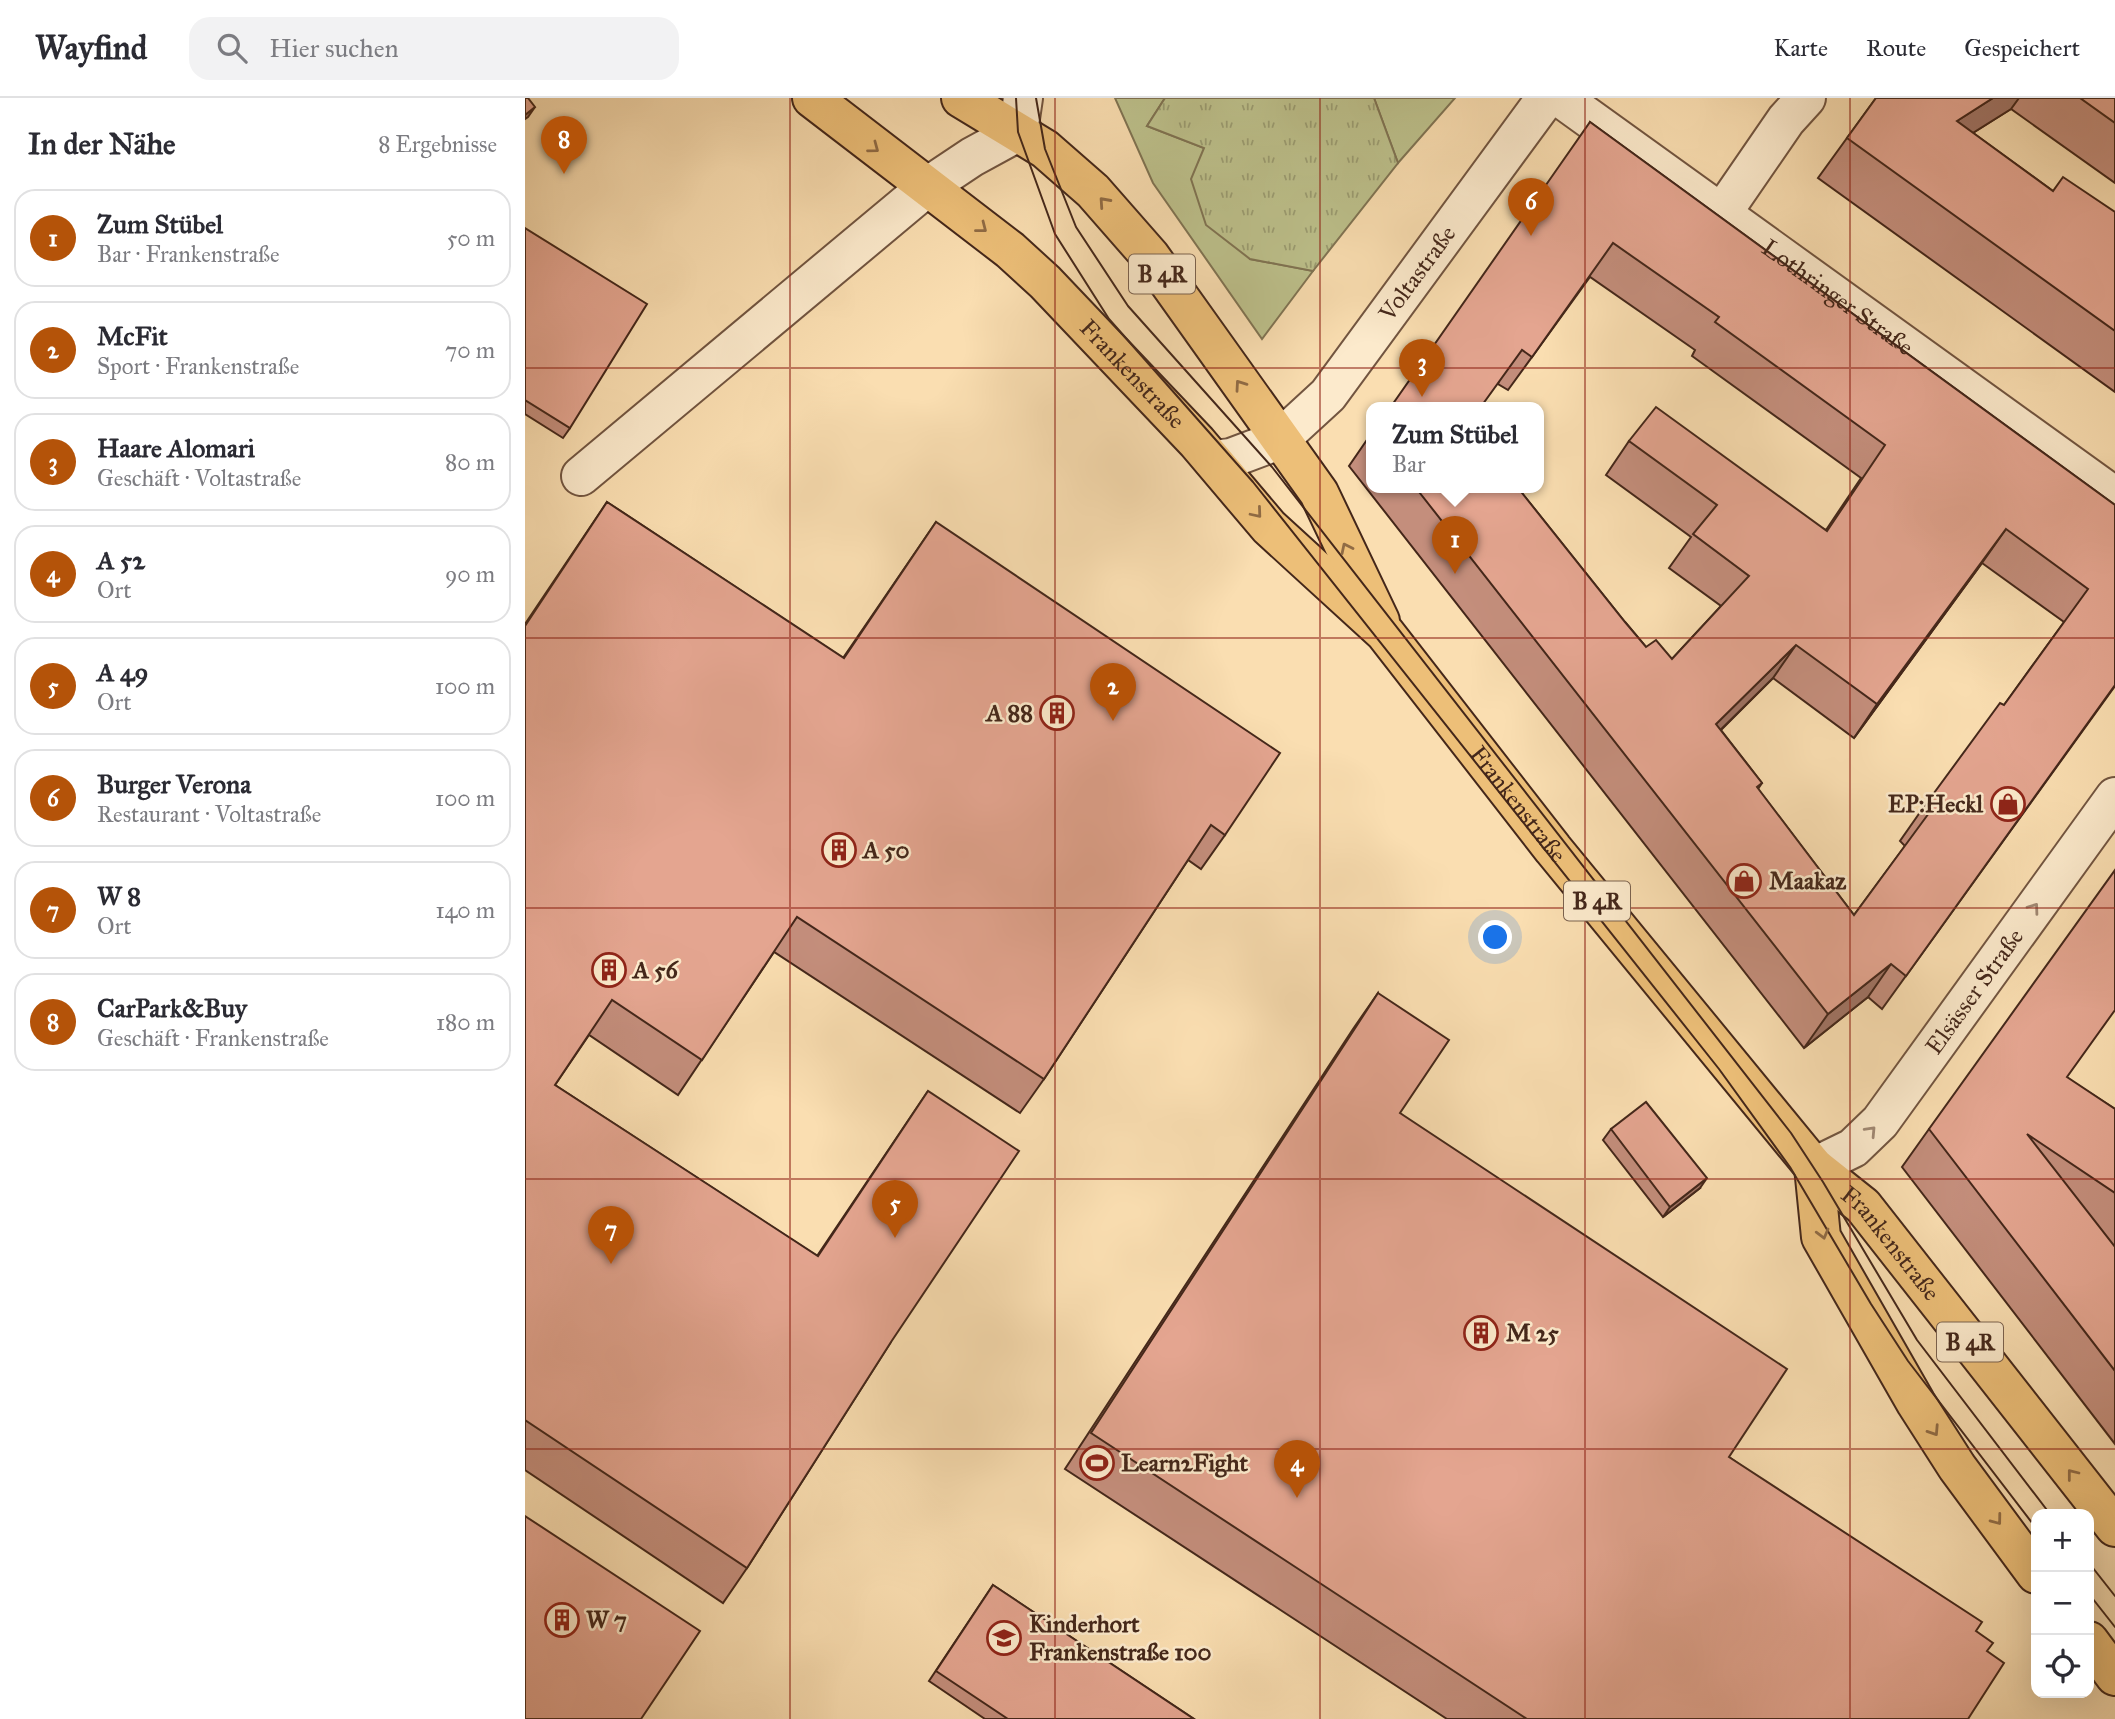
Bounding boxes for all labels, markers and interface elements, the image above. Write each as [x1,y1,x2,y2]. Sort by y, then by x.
search box [189,17,679,80]
text: Wayfind [35,28,147,68]
icon: search [213,29,251,67]
text: Hier suchen [269,32,399,64]
text: Karte [1773,33,1828,63]
text: Route [1866,33,1926,63]
text: Gespeichert [1964,33,2080,63]
pin: 8 [541,116,587,174]
text: In der Nähe [28,126,176,162]
text: 8 Ergebnisse [378,130,497,158]
one-way arrow [866,139,879,152]
pin: 6 [1508,178,1554,236]
one-way arrow [1099,198,1112,211]
text: Zum Stübel [97,208,223,240]
one-way arrow [974,219,987,232]
street label: Voltastraße [1372,220,1462,328]
text: 1 [48,224,58,252]
text: 50 m [447,224,495,252]
street label: Lothringer Straße [1756,233,1919,362]
text: Bar · Frankenstraße [97,240,280,268]
road number: B 4R [1129,254,1195,294]
street label: Frankenstraße [1073,313,1192,435]
text: McFit [97,320,168,352]
text: 2 [47,336,59,364]
text: 70 m [445,336,495,364]
pin: 3 [1399,339,1445,397]
text: Sport · Frankenstraße [97,352,299,380]
one-way arrow [1235,379,1248,392]
popup [1366,402,1544,493]
text: Zum Stübel [1392,418,1518,450]
text: Haare Alomari [97,432,255,464]
text: 3 [48,448,58,476]
text: 80 m [445,448,495,476]
text: Bar [1392,450,1426,478]
text: Geschäft · Voltastraße [97,464,301,492]
one-way arrow [1249,504,1261,517]
pin: 1 [1432,516,1478,574]
one-way arrow [1341,543,1355,555]
text: A 52 [97,544,145,576]
text: 4 [47,560,59,588]
text: 90 m [445,560,495,588]
text: Ort [97,576,131,604]
text: A 49 [97,656,149,688]
pin: 2 [1090,663,1136,721]
text: 5 [48,672,58,700]
text: 100 m [435,672,495,700]
text: Ort [97,688,131,716]
building icon: A 88 [1038,694,1076,732]
place label: A 88 [984,698,1033,728]
street label: Frankenstraße [1463,740,1573,869]
text: Burger Verona [97,768,251,800]
text: 6 [47,784,59,812]
text: 100 m [435,784,495,812]
shop icon: EP:Heckl [1989,785,2027,823]
place label: EP:Heckl [1888,789,1983,819]
text: Restaurant · Voltastraße [97,800,321,828]
building icon: A 50 [820,831,858,869]
place label: A 50 [861,835,909,865]
shop icon: Maakaz [1725,862,1763,900]
place label: Maakaz [1769,866,1847,896]
text: W 8 [97,880,141,912]
road number: B 4R [1564,881,1630,920]
text: 7 [47,896,59,924]
text: 140 m [435,896,495,924]
one-way arrow [2026,903,2038,916]
text: Ort [97,912,131,940]
your location [1478,920,1512,954]
street label: Elsässer Straße [1919,923,2030,1060]
building icon: A 56 [590,951,628,989]
place label: A 56 [631,955,679,985]
text: CarPark&Buy [97,992,247,1024]
text: 8 [47,1008,59,1036]
text: 180 m [436,1008,495,1036]
text: Geschäft · Frankenstraße [97,1024,329,1052]
one-way arrow [1863,1126,1875,1139]
street label: Frankenstraße [1835,1179,1946,1307]
pin: 5 [872,1180,918,1238]
pin: 7 [588,1206,634,1264]
one-way arrow [1815,1227,1829,1239]
building icon: M 25 [1462,1314,1500,1352]
place label: M 25 [1506,1318,1560,1348]
road number: B 4R [1937,1322,2003,1362]
one-way arrow [1926,1424,1939,1437]
pin: 4 [1274,1440,1320,1498]
sports icon: Learn2Fight [1078,1444,1116,1482]
place label: Learn2Fight [1121,1448,1248,1478]
one-way arrow [2068,1470,2081,1482]
map controls [2031,1509,2094,1698]
button: + [2031,1509,2094,1572]
one-way arrow [1988,1513,2001,1525]
button: − [2031,1572,2094,1635]
building icon: W 7 [543,1601,581,1639]
place label: W 7 [586,1605,627,1635]
place label: Kinderhort Frankenstraße 100 [1029,1609,1211,1667]
school or university icon: Kinderhort Frankenstraße 100 [985,1619,1023,1657]
button: locate [2031,1635,2094,1698]

